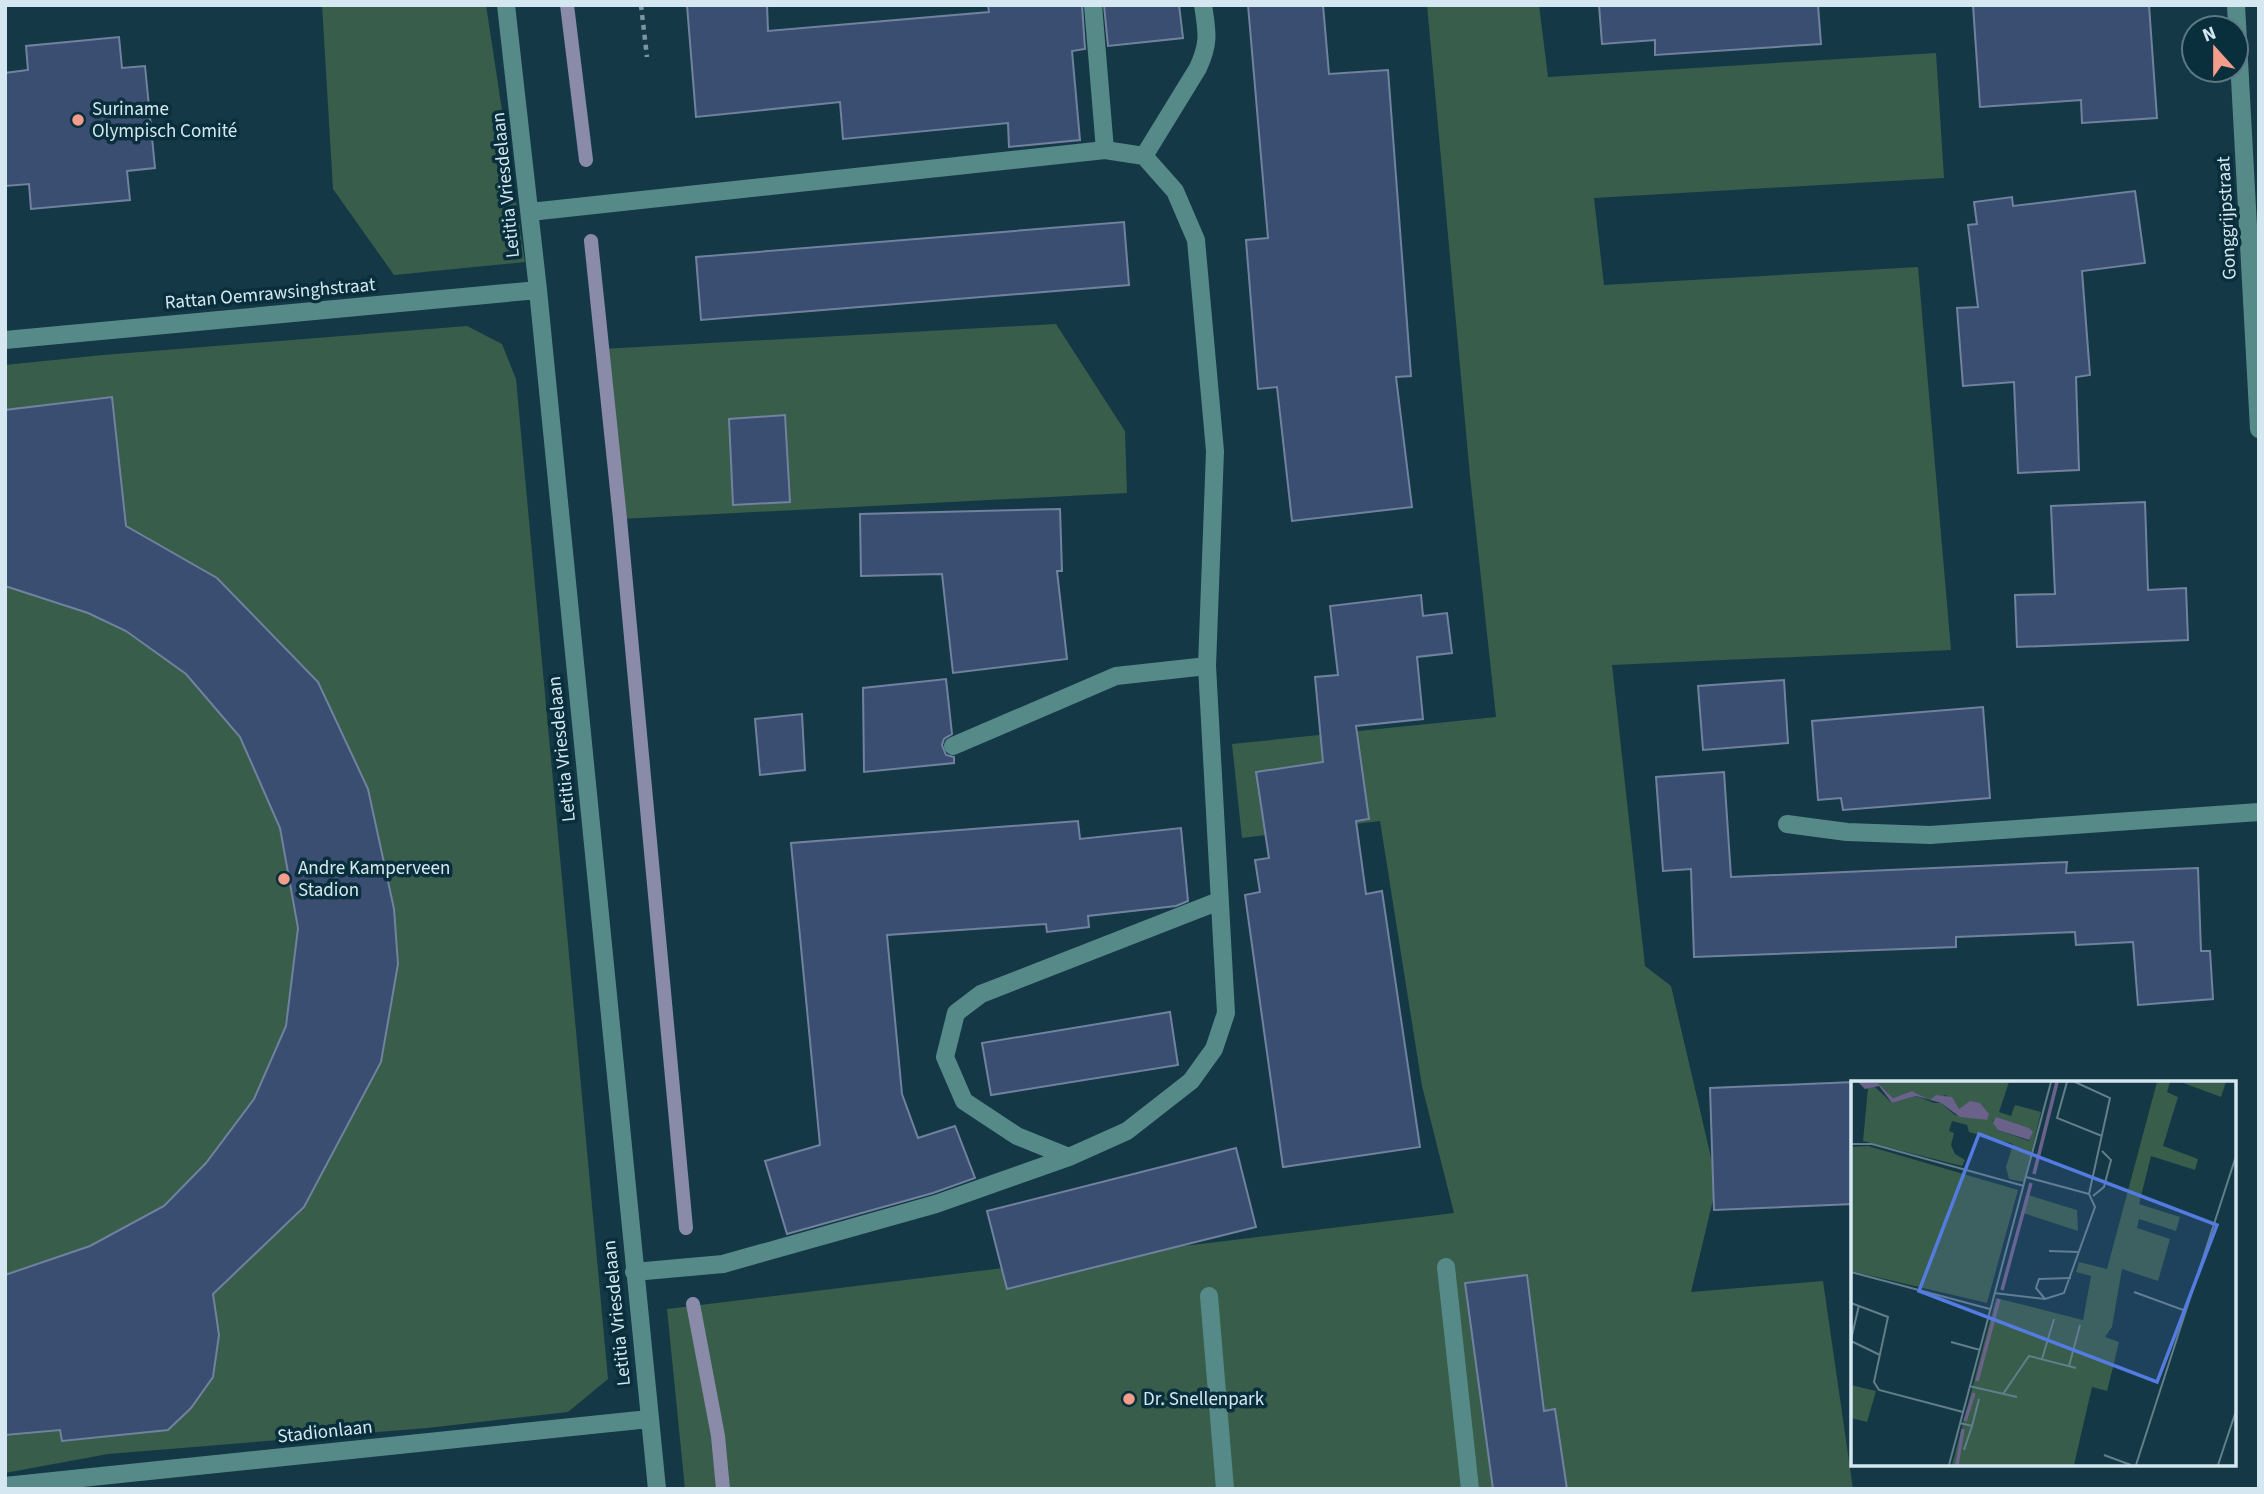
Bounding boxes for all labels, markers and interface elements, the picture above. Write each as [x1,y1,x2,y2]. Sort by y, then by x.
north arrow [2180,14,2250,84]
text: N [2199,20,2220,49]
place label: Suriname Olympisch Comité [92,96,237,145]
street label: Letitia Vriesdelaan [485,111,527,259]
marker: Suriname Olympisch Comité [70,112,86,128]
street label: Gonggrijpstraat [2210,155,2244,280]
street label: Rattan Oemrawsinghstraat [163,271,377,317]
street label: Letitia Vriesdelaan [541,675,583,823]
place label: Andre Kamperveen Stadion [298,855,450,904]
marker: Andre Kamperveen Stadion [276,871,292,887]
inset map [1851,1081,2236,1466]
street label: Letitia Vriesdelaan [596,1239,638,1387]
place label: Dr. Snellenpark [1143,1386,1265,1413]
marker: Dr. Snellenpark [1121,1391,1137,1407]
street label: Stadionlaan [276,1414,374,1450]

